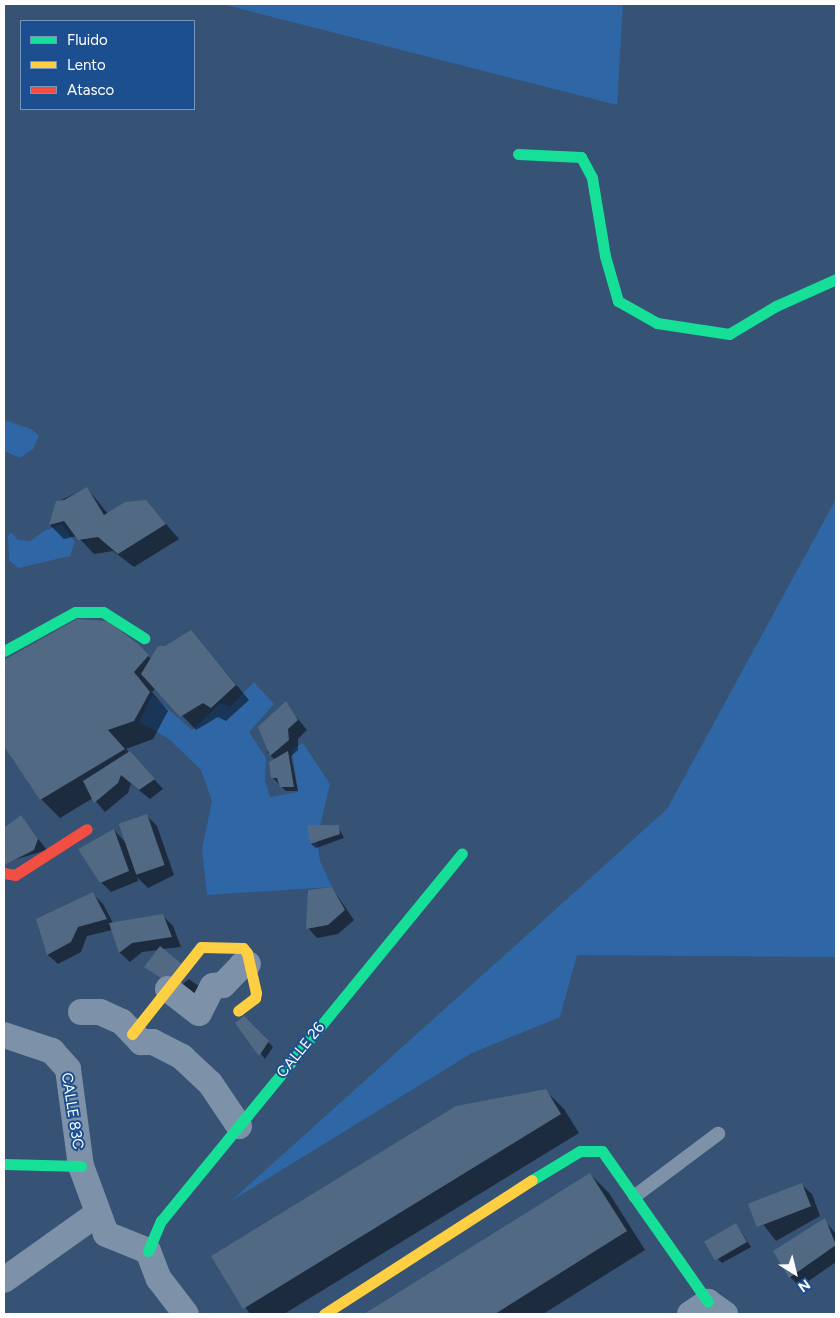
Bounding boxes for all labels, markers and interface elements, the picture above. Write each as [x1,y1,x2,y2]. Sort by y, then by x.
legend [20,20,195,110]
text: Fluido [67,31,108,49]
text: Lento [67,56,106,74]
text: Atasco [67,81,114,99]
street label: CALLE 26 [273,1019,329,1081]
street label: CALLE 83C [57,1071,87,1151]
north arrow [770,1248,820,1298]
text: N [795,1275,813,1296]

